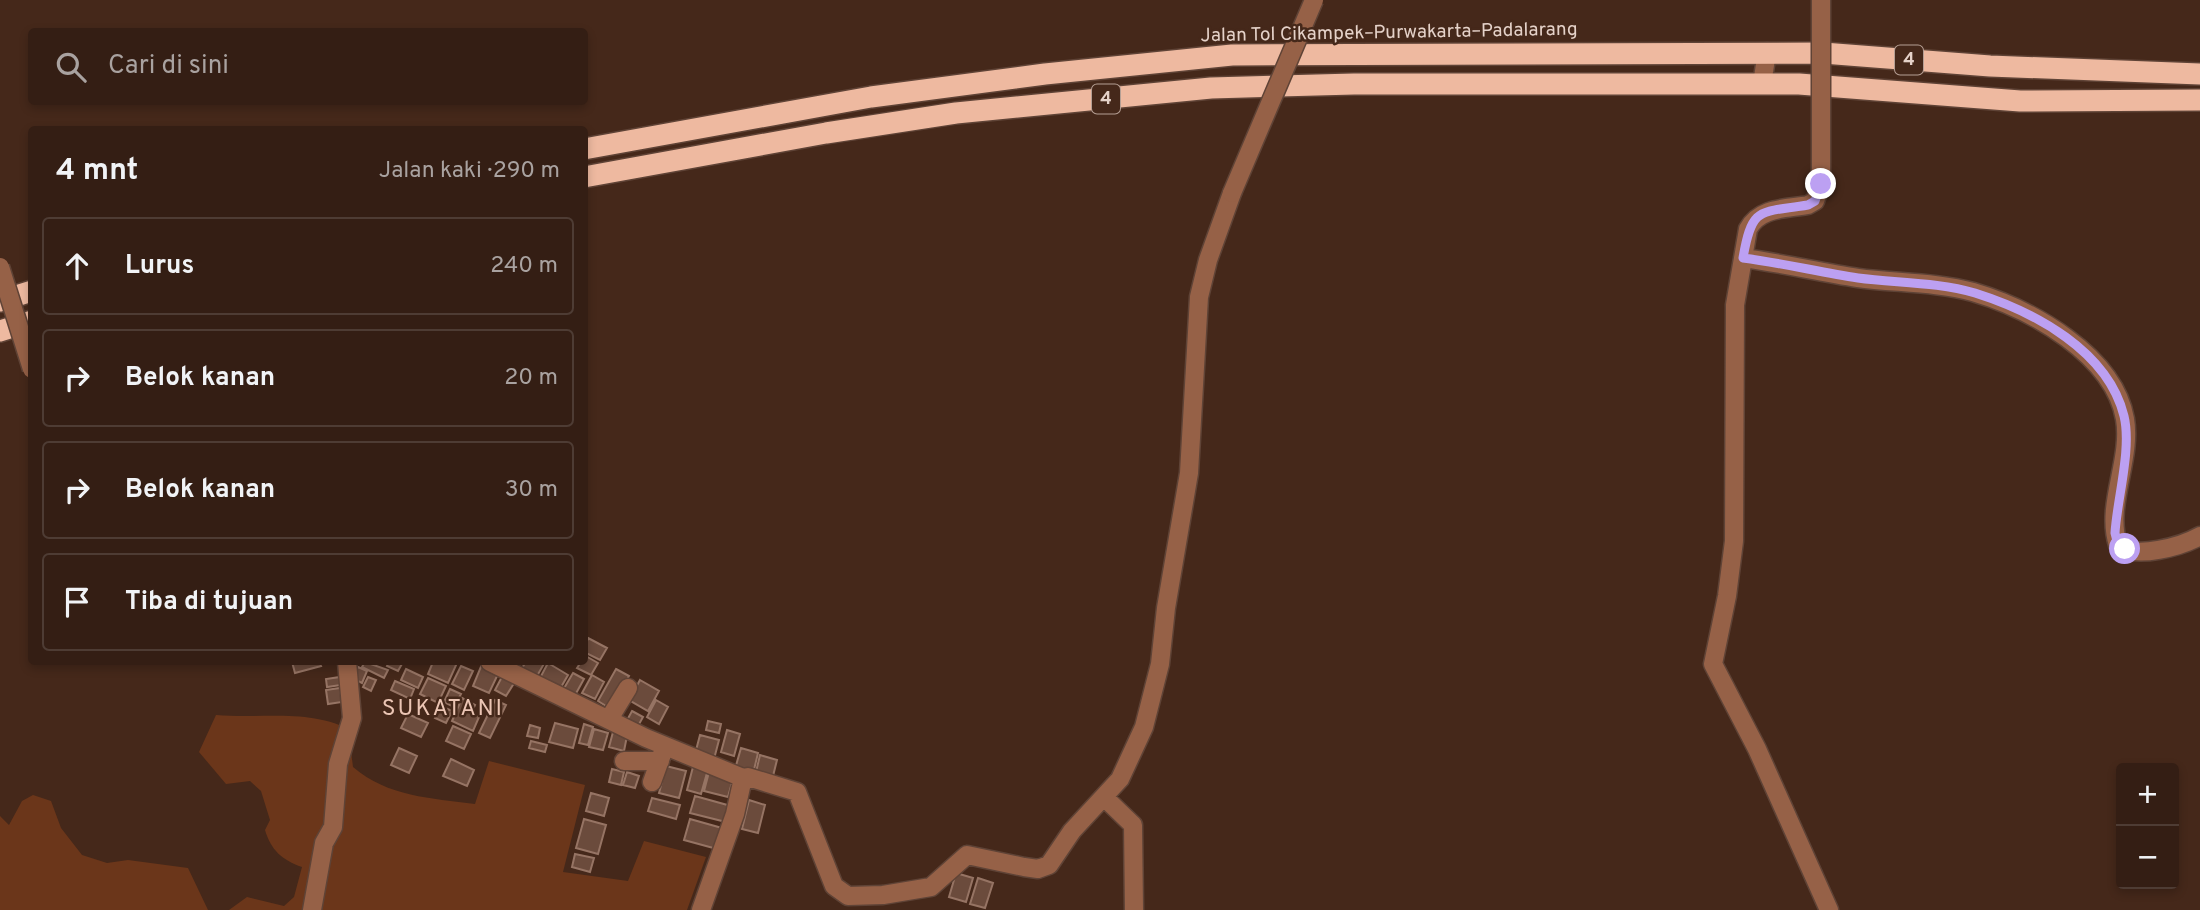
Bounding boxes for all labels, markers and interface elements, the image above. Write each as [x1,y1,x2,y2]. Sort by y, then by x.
street label: Jalan Tol Cikampek–Purwakarta–Padalarang [1200,18,1578,48]
search box [28,28,588,105]
road number: 4 [1895,46,1923,74]
icon: search [52,48,90,86]
text: Cari di sini [108,50,229,83]
road number: 4 [1092,84,1120,114]
text: 4 mnt [56,153,138,190]
text: Jalan kaki · 290 m [379,157,560,186]
route end [1805,168,1836,199]
icon: ahead [58,247,96,285]
text: Lurus [125,250,194,283]
text: 240 m [490,252,558,281]
icon: right [58,359,96,397]
text: Belok kanan [125,362,275,395]
text: 20 m [504,364,558,393]
icon: right [58,471,96,509]
text: Belok kanan [125,474,275,507]
text: 30 m [505,476,558,505]
route start [2109,533,2140,564]
icon: arrive [58,583,96,621]
text: Tiba di tujuan [125,586,293,619]
district label: SUKATANI [382,695,504,724]
map controls [2116,763,2179,889]
button: + [2116,763,2179,826]
button: − [2116,826,2179,889]

